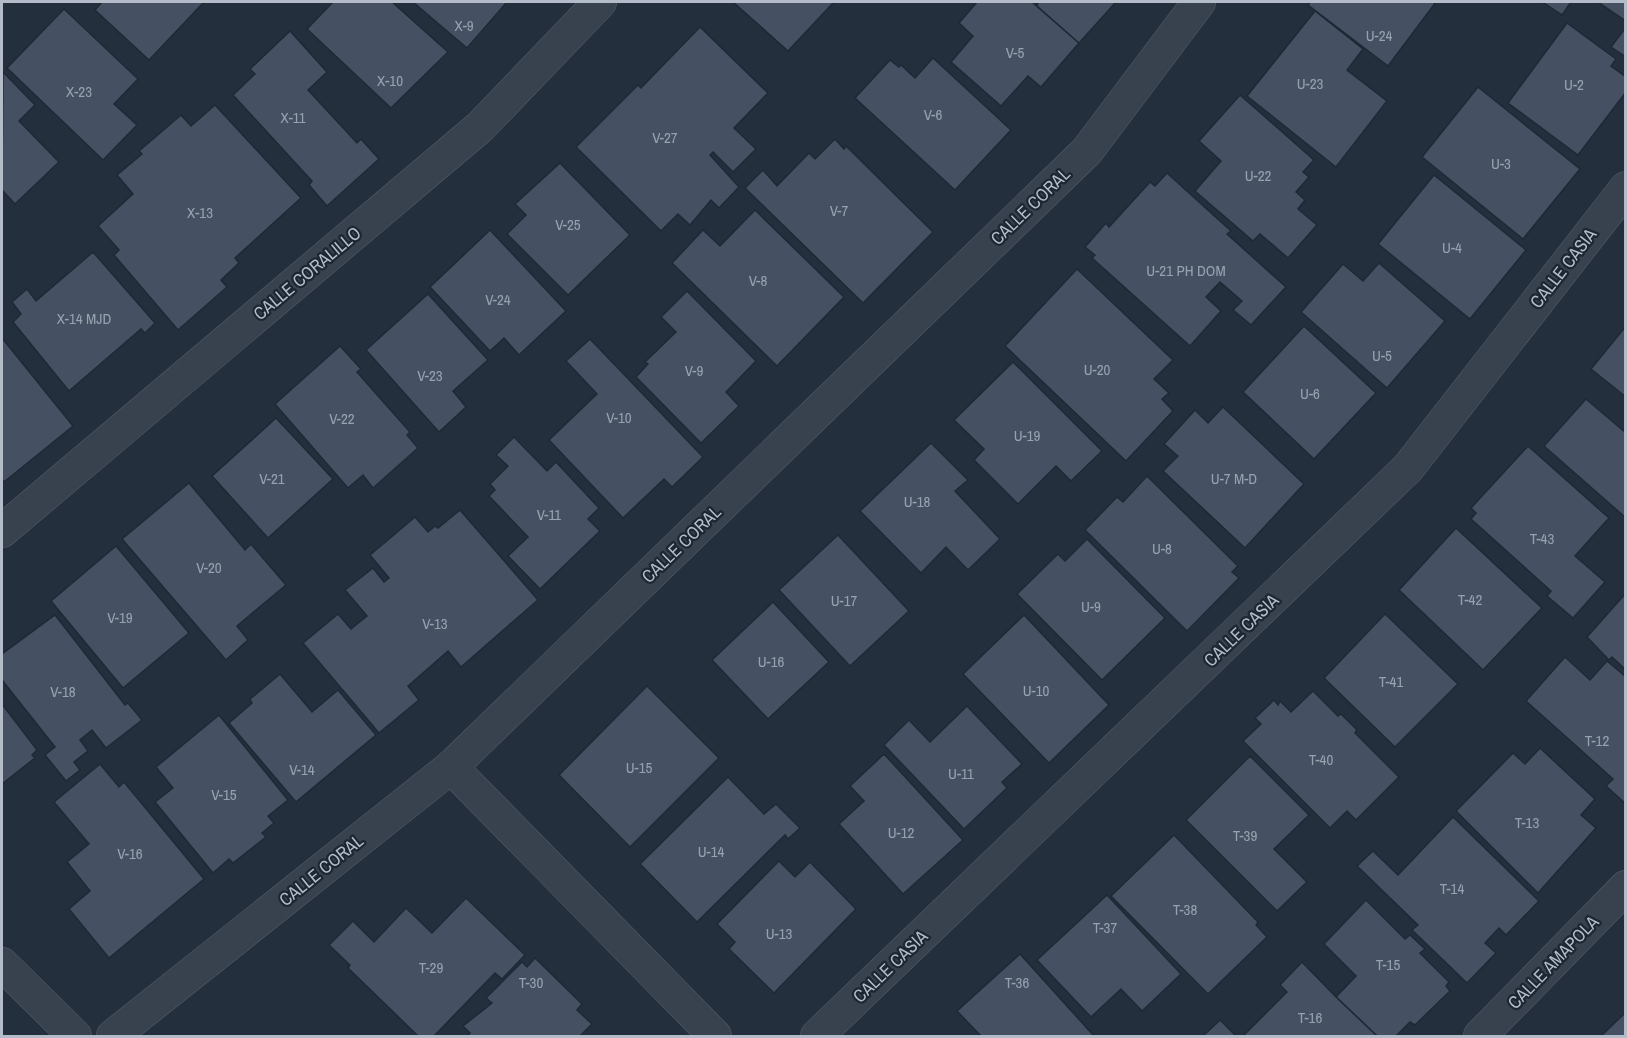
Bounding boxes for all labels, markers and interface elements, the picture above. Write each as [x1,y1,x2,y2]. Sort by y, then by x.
house number: X-9 [454,15,474,36]
house number: U-24 [1366,25,1392,46]
house number: V-5 [1006,42,1024,63]
house number: X-10 [377,70,403,91]
house number: U-23 [1297,73,1323,94]
house number: U-2 [1564,74,1584,95]
house number: X-23 [66,81,92,102]
house number: V-6 [924,104,942,125]
house number: X-11 [280,107,306,128]
house number: V-27 [652,127,678,148]
house number: U-3 [1491,153,1511,174]
street label: CALLE CORAL [985,162,1075,250]
house number: U-22 [1245,165,1271,186]
house number: V-7 [830,200,848,221]
house number: X-13 [187,202,213,223]
house number: V-25 [555,214,581,235]
street label: CALLE CORALILLO [248,220,366,326]
street label: CALLE CASIA [1524,223,1602,313]
house number: U-4 [1442,237,1462,258]
house number: U-21 PH DOM [1146,260,1226,281]
house number: V-8 [749,270,767,291]
house number: V-24 [485,289,511,310]
house number: X-14 MJD [57,308,111,329]
house number: U-5 [1372,345,1392,366]
house number: U-20 [1084,359,1110,380]
house number: V-9 [685,360,703,381]
house number: V-23 [417,365,443,386]
house number: U-6 [1300,383,1320,404]
house number: V-10 [606,407,632,428]
house number: V-22 [329,408,355,429]
house number: U-19 [1014,425,1040,446]
house number: V-21 [259,468,285,489]
house number: U-7 M-D [1211,468,1257,489]
house number: U-18 [904,491,930,512]
street label: CALLE CORAL [636,500,726,588]
house number: V-11 [537,504,561,525]
house number: T-43 [1530,528,1554,549]
house number: U-8 [1152,538,1172,559]
house number: V-20 [196,557,222,578]
street label: CALLE CASIA [1198,588,1284,672]
house number: T-42 [1458,589,1482,610]
house number: U-17 [831,590,857,611]
house number: U-9 [1081,596,1101,617]
house number: V-19 [107,607,133,628]
house number: V-13 [422,613,448,634]
house number: U-16 [758,651,784,672]
house number: T-41 [1379,671,1403,692]
house number: U-10 [1023,680,1049,701]
house number: V-18 [50,681,76,702]
house number: T-12 [1585,730,1609,751]
house number: T-40 [1309,749,1333,770]
house number: U-15 [626,757,652,778]
house number: V-14 [289,759,315,780]
house number: U-11 [948,763,974,784]
house number: V-15 [211,784,237,805]
house number: T-13 [1515,812,1539,833]
house number: U-12 [888,822,914,843]
house number: T-39 [1233,825,1257,846]
street label: CALLE CORAL [274,828,368,912]
house number: U-14 [698,841,724,862]
house number: V-16 [117,843,143,864]
house number: T-14 [1440,878,1464,899]
house number: T-38 [1173,899,1197,920]
street label: CALLE AMAPOLA [1502,910,1604,1014]
house number: T-37 [1093,917,1117,938]
house number: U-13 [766,923,792,944]
street label: CALLE CASIA [847,924,933,1008]
house number: T-15 [1376,954,1400,975]
house number: T-29 [419,957,443,978]
house number: T-30 [519,972,543,993]
house number: T-36 [1005,972,1029,993]
house number: T-16 [1298,1007,1322,1028]

